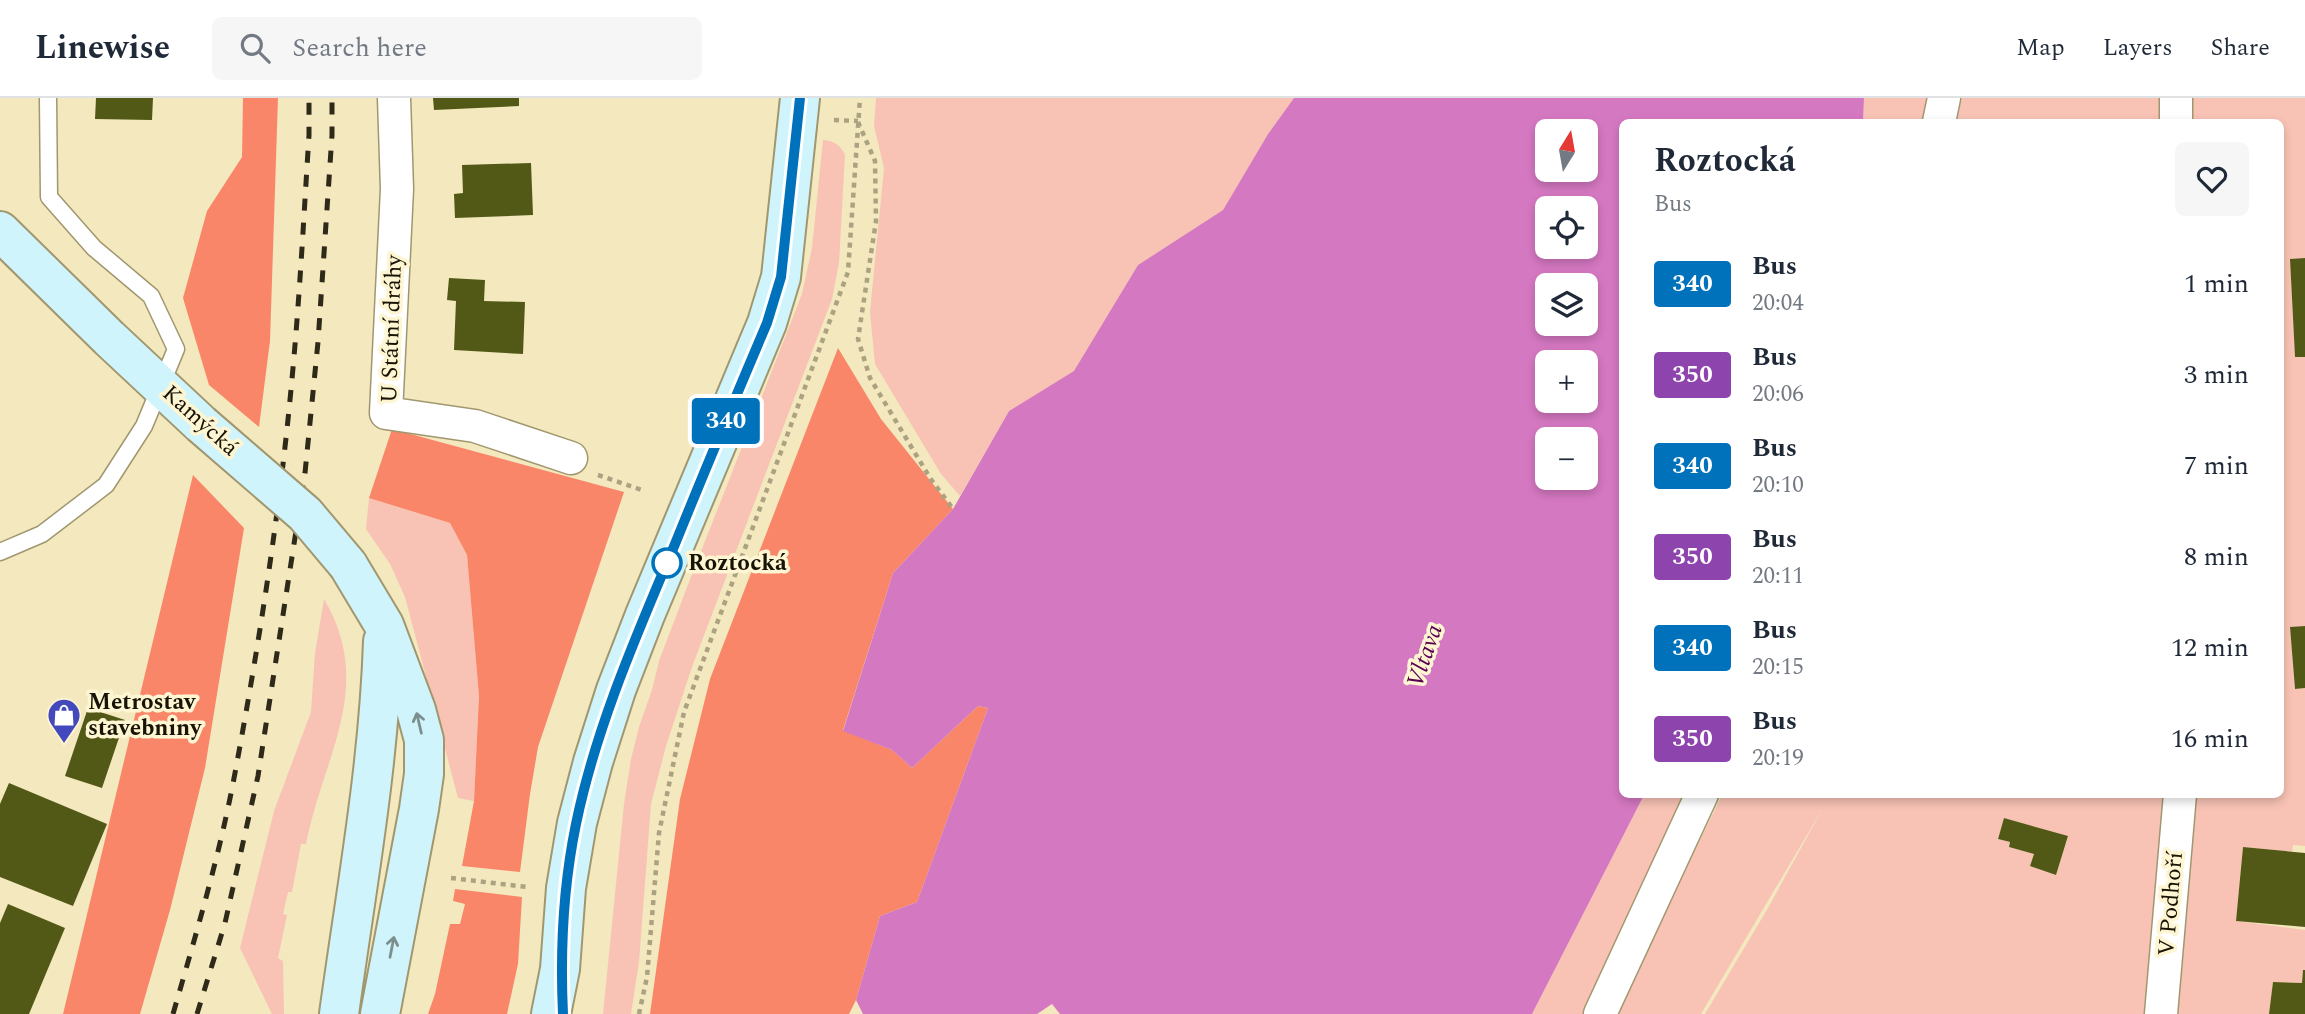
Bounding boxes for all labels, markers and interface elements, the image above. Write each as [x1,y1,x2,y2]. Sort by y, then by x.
search box [212,17,702,80]
text: Linewise [35,23,170,73]
text: Search here [292,28,427,68]
icon: search [236,29,274,67]
text: Map [2016,30,2065,66]
text: Layers [2103,30,2173,66]
text: Share [2211,30,2270,66]
north arrow [1535,119,1598,182]
map controls [1535,119,1598,490]
text: Roztocká [1654,136,1796,186]
button: heart [2175,142,2249,216]
text: Bus [1654,187,1692,222]
button: locate [1535,196,1598,259]
text: Bus [1752,246,1797,286]
street label: U Státní dráhy [372,253,412,404]
text: 1 min [2184,264,2249,304]
text: 340 [1672,266,1713,302]
button: layers [1535,273,1598,336]
text: 20:04 [1752,286,1804,321]
text: Bus [1752,337,1797,377]
button: + [1535,350,1598,413]
text: 3 min [2184,355,2249,395]
text: 350 [1672,357,1713,393]
street label: Kamýcká [154,377,246,465]
text: 20:06 [1752,377,1804,412]
line badge: 340 [686,398,766,444]
text: 340 [706,403,746,439]
button: − [1535,427,1598,490]
text: Bus [1752,428,1797,468]
text: 7 min [2184,446,2249,486]
text: 340 [1672,448,1713,484]
text: 20:10 [1752,468,1804,503]
text: Bus [1752,519,1797,559]
text: 8 min [2184,537,2249,577]
text: 350 [1672,539,1713,575]
place label: Roztocká [688,546,787,581]
marker: Roztocká [652,548,682,578]
text: 20:11 [1752,559,1804,594]
text: Bus [1752,610,1797,650]
water label: Vltava [1397,620,1453,692]
text: 12 min [2171,628,2249,668]
text: 340 [1672,630,1713,666]
text: 20:15 [1752,650,1804,685]
place label: Metrostav stavebniny [88,685,202,746]
shop icon: Metrostav stavebniny [45,696,83,745]
text: Bus [1752,701,1797,741]
one-way arrow [412,712,426,735]
text: 16 min [2171,719,2249,759]
text: 350 [1672,721,1713,757]
text: 20:19 [1752,741,1804,776]
street label: V Podhoří [2149,849,2193,958]
one-way arrow [386,936,400,959]

